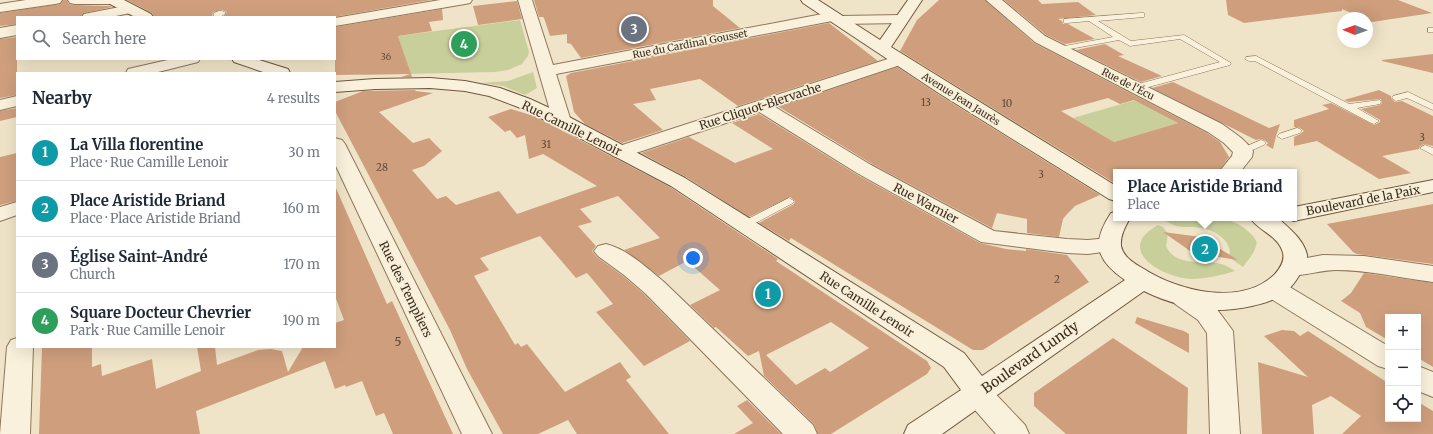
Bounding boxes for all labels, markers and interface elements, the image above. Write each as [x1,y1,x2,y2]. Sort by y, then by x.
north arrow [1337,12,1373,48]
pin: 3 [621,14,647,44]
search box [16,16,336,60]
street label: Rue du Cardinal Gousset [631,26,749,62]
icon: search [30,27,52,49]
text: Search here [62,29,146,48]
pin: 4 [451,29,477,59]
house number: 36 [381,51,392,62]
street label: Rue de l'Écu [1099,64,1157,103]
street label: Avenue Jean Jaurès [919,69,1003,128]
street label: Rue Cliquot-Blervache [697,79,823,133]
text: Nearby [32,87,92,109]
text: 4 results [267,90,320,107]
house number: 13 [921,96,931,109]
street label: Rue Camille Lenoir [520,97,625,159]
house number: 10 [1002,97,1012,110]
house number: 3 [1419,131,1425,144]
text: La Villa florentine [70,135,203,154]
house number: 31 [541,138,551,151]
text: 1 [42,144,48,161]
text: 30 m [288,144,320,161]
text: Place · Rue Camille Lenoir [70,154,229,171]
house number: 28 [376,161,388,174]
house number: 3 [1038,168,1044,181]
popup [1113,169,1297,221]
text: Place Aristide Briand [1127,177,1283,196]
street label: Rue Warnier [891,180,962,227]
street label: Boulevard de la Paix [1305,181,1422,218]
text: Place Aristide Briand [70,191,225,210]
text: Place [1127,196,1160,213]
text: 2 [41,200,49,217]
text: 160 m [282,200,320,217]
text: Place · Place Aristide Briand [70,210,241,227]
pin: 2 [1192,234,1218,264]
street label: Rue des Templiers [376,238,436,340]
text: Église Saint-André [70,247,208,266]
your location [683,248,703,268]
text: 3 [41,256,49,273]
text: 170 m [283,256,320,273]
text: Church [70,266,115,283]
street label: Rue Camille Lenoir [817,268,917,340]
house number: 2 [1054,273,1060,286]
pin: 1 [755,279,781,309]
text: Square Docteur Chevrier [70,303,251,322]
text: 4 [41,312,49,329]
text: 190 m [283,312,320,329]
map controls [1385,314,1421,422]
button: + [1385,314,1421,350]
street label: Boulevard Lundy [978,316,1083,397]
text: Park · Rue Camille Lenoir [70,322,225,339]
house number: 5 [394,334,402,349]
button: − [1385,350,1421,386]
button: locate [1385,386,1421,422]

